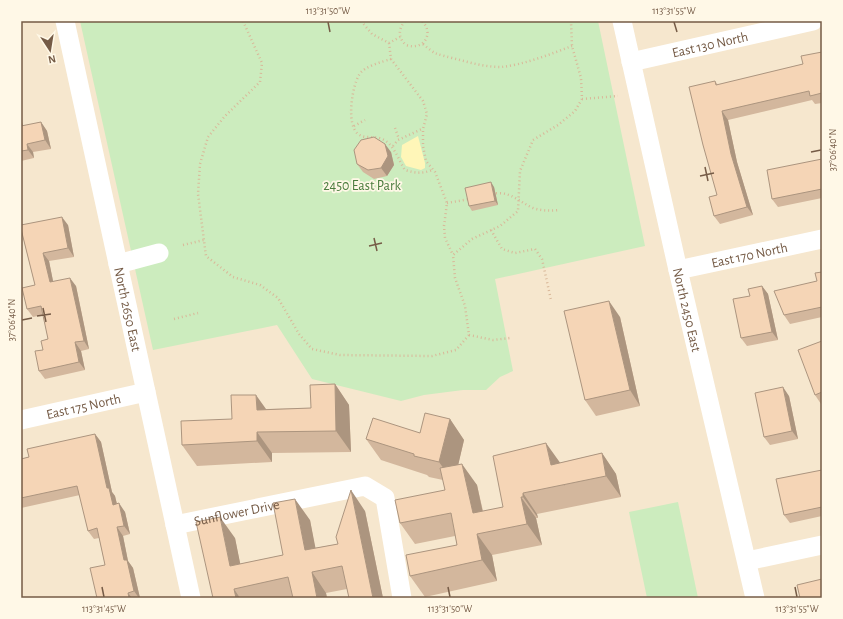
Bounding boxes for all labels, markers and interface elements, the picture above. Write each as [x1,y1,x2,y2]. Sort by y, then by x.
text: 113°31'50"W [306,6,350,16]
text: 113°31'55"W [652,6,696,16]
north arrow [30,30,70,70]
street label: East 130 North [671,30,750,61]
text: N [47,53,57,65]
text: 37°06'40"N [828,129,838,171]
park label: 2450 East Park [323,179,401,193]
street label: East 170 North [710,241,789,271]
street label: North 2650 East [111,266,143,353]
street label: North 2450 East [670,267,703,354]
text: 37°06'40"N [7,299,17,341]
street label: East 175 North [45,392,122,422]
street label: Sunflower Drive [193,498,281,529]
text: 113°31'45"W [82,604,126,614]
text: 113°31'50"W [428,604,472,614]
text: 113°31'55"W [775,604,819,614]

